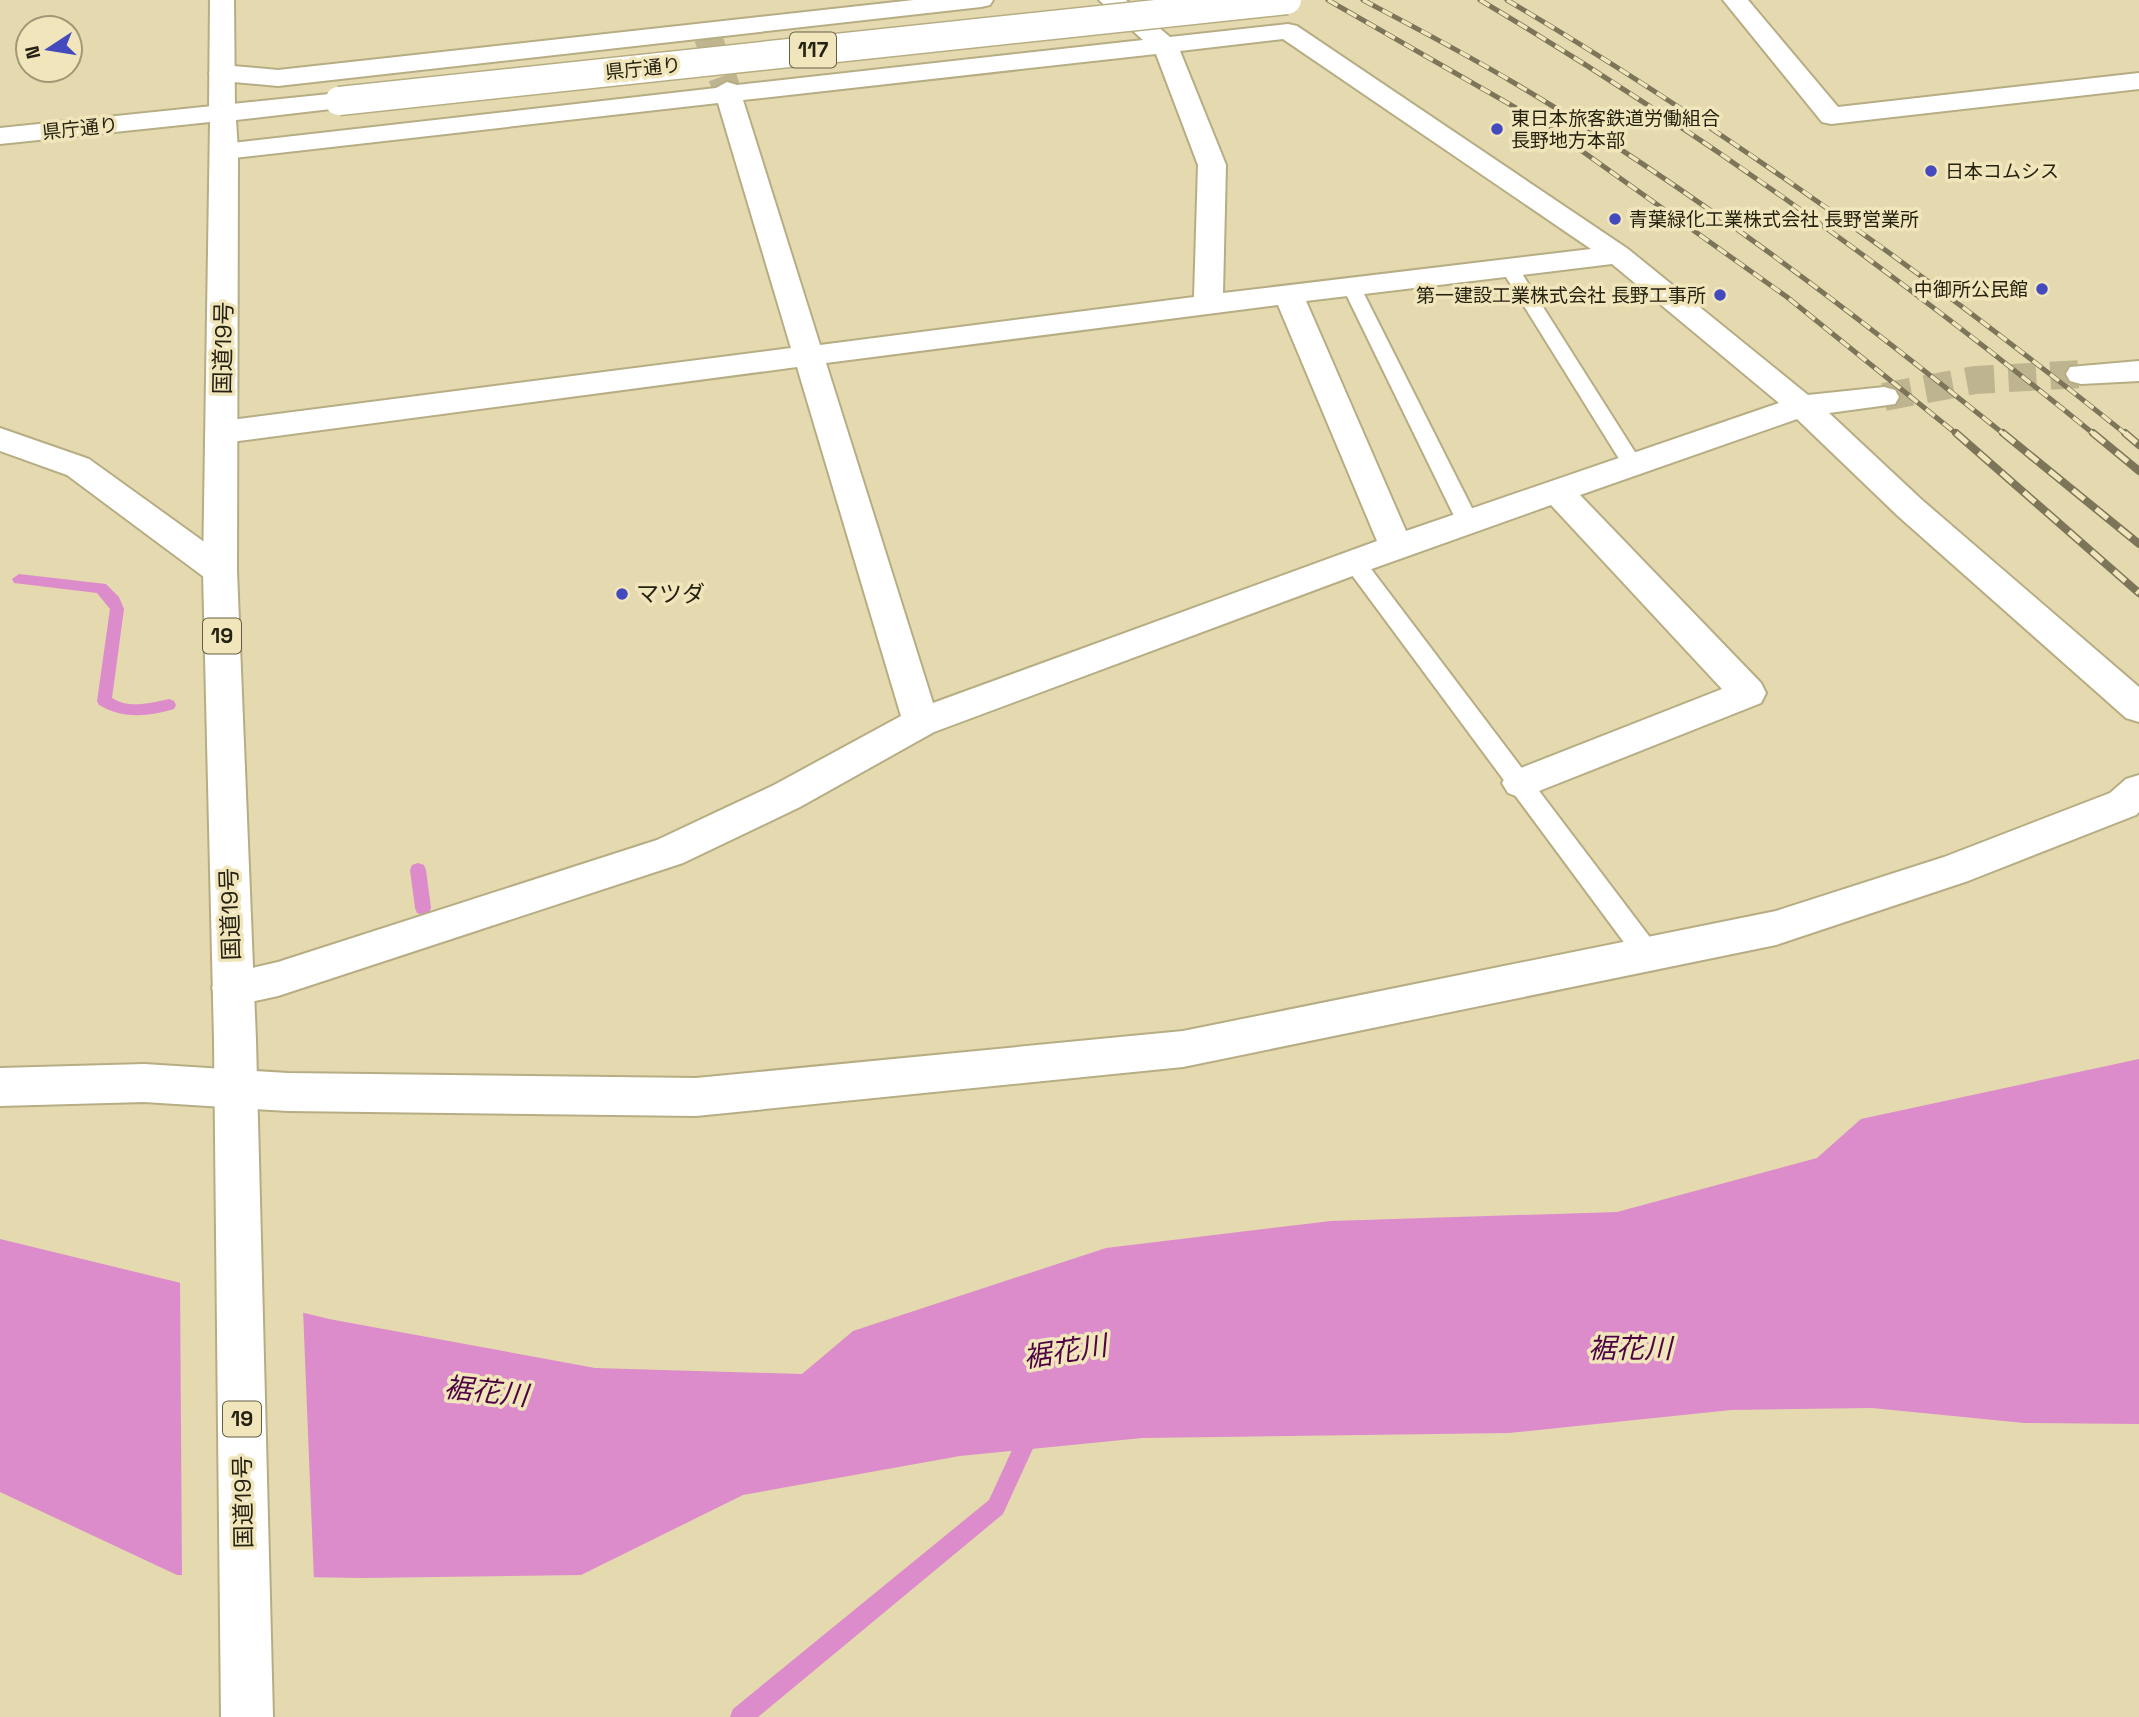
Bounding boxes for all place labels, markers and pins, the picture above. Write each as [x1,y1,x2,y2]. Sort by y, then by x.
place label: 東日本旅客鉄道労働組合 長野地方本部 [1511,106,1720,153]
marker: 東日本旅客鉄道労働組合 長野地方本部 [1489,121,1505,137]
place label: 日本コムシス [1945,159,2059,184]
marker: 日本コムシス [1923,163,1939,179]
place label: 青葉緑化工業株式会社 長野営業所 [1629,207,1919,232]
marker: 青葉緑化工業株式会社 長野営業所 [1607,211,1623,227]
place label: 中御所公民館 [1914,277,2028,302]
marker: 中御所公民館 [2034,281,2050,297]
place label: 第一建設工業株式会社 長野工事所 [1416,283,1706,308]
marker: 第一建設工業株式会社 長野工事所 [1712,287,1728,303]
place label: マツダ [636,579,705,609]
marker: マツダ [614,586,630,602]

